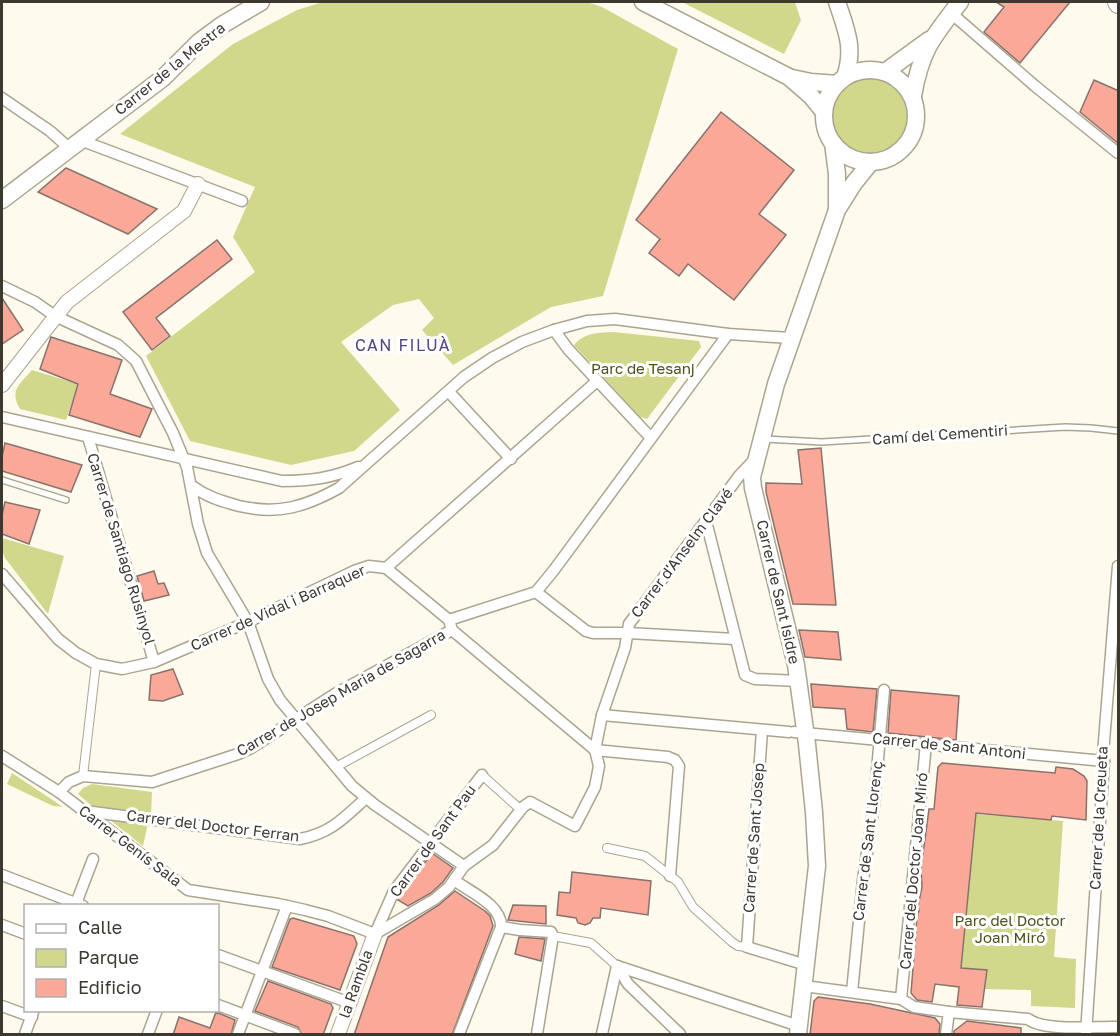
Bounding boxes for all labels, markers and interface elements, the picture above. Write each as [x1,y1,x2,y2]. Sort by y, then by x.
street label: Carrer de la Mestra [110,18,228,118]
district label: CAN FILUÀ [355,335,451,355]
park label: Parc de Tesanj [591,359,695,377]
street label: Camí del Cementiri [871,420,1008,448]
street label: Carrer de Santiago Rusinyol [84,451,160,647]
street label: Carrer d'Anselm Clavé [627,484,736,621]
street label: Carrer de Sant Isidre [754,518,804,666]
street label: Carrer de Vidal i Barraquer [187,560,368,654]
street label: Carrer de Josep Maria de Sagarra [233,625,448,759]
street label: Carrer de Sant Antoni [871,728,1027,762]
street label: Carrer de la Creueta [1085,746,1111,890]
street label: Carrer de Sant Llorenç [848,760,886,922]
street label: Carrer de Sant Josep [739,762,767,914]
street label: Carrer del Doctor Joan Miró [895,772,931,970]
street label: Carrer de Sant Pau [385,781,479,900]
street label: Carrer Genís Sala [76,801,186,890]
street label: Carrer del Doctor Ferran [126,805,301,845]
legend [24,904,219,1012]
park label: Parc del Doctor Joan Miró [955,911,1066,946]
text: Calle [78,916,122,938]
text: Parque [78,946,139,968]
street label: la Rambla [334,947,376,1020]
text: Edificio [78,976,142,998]

